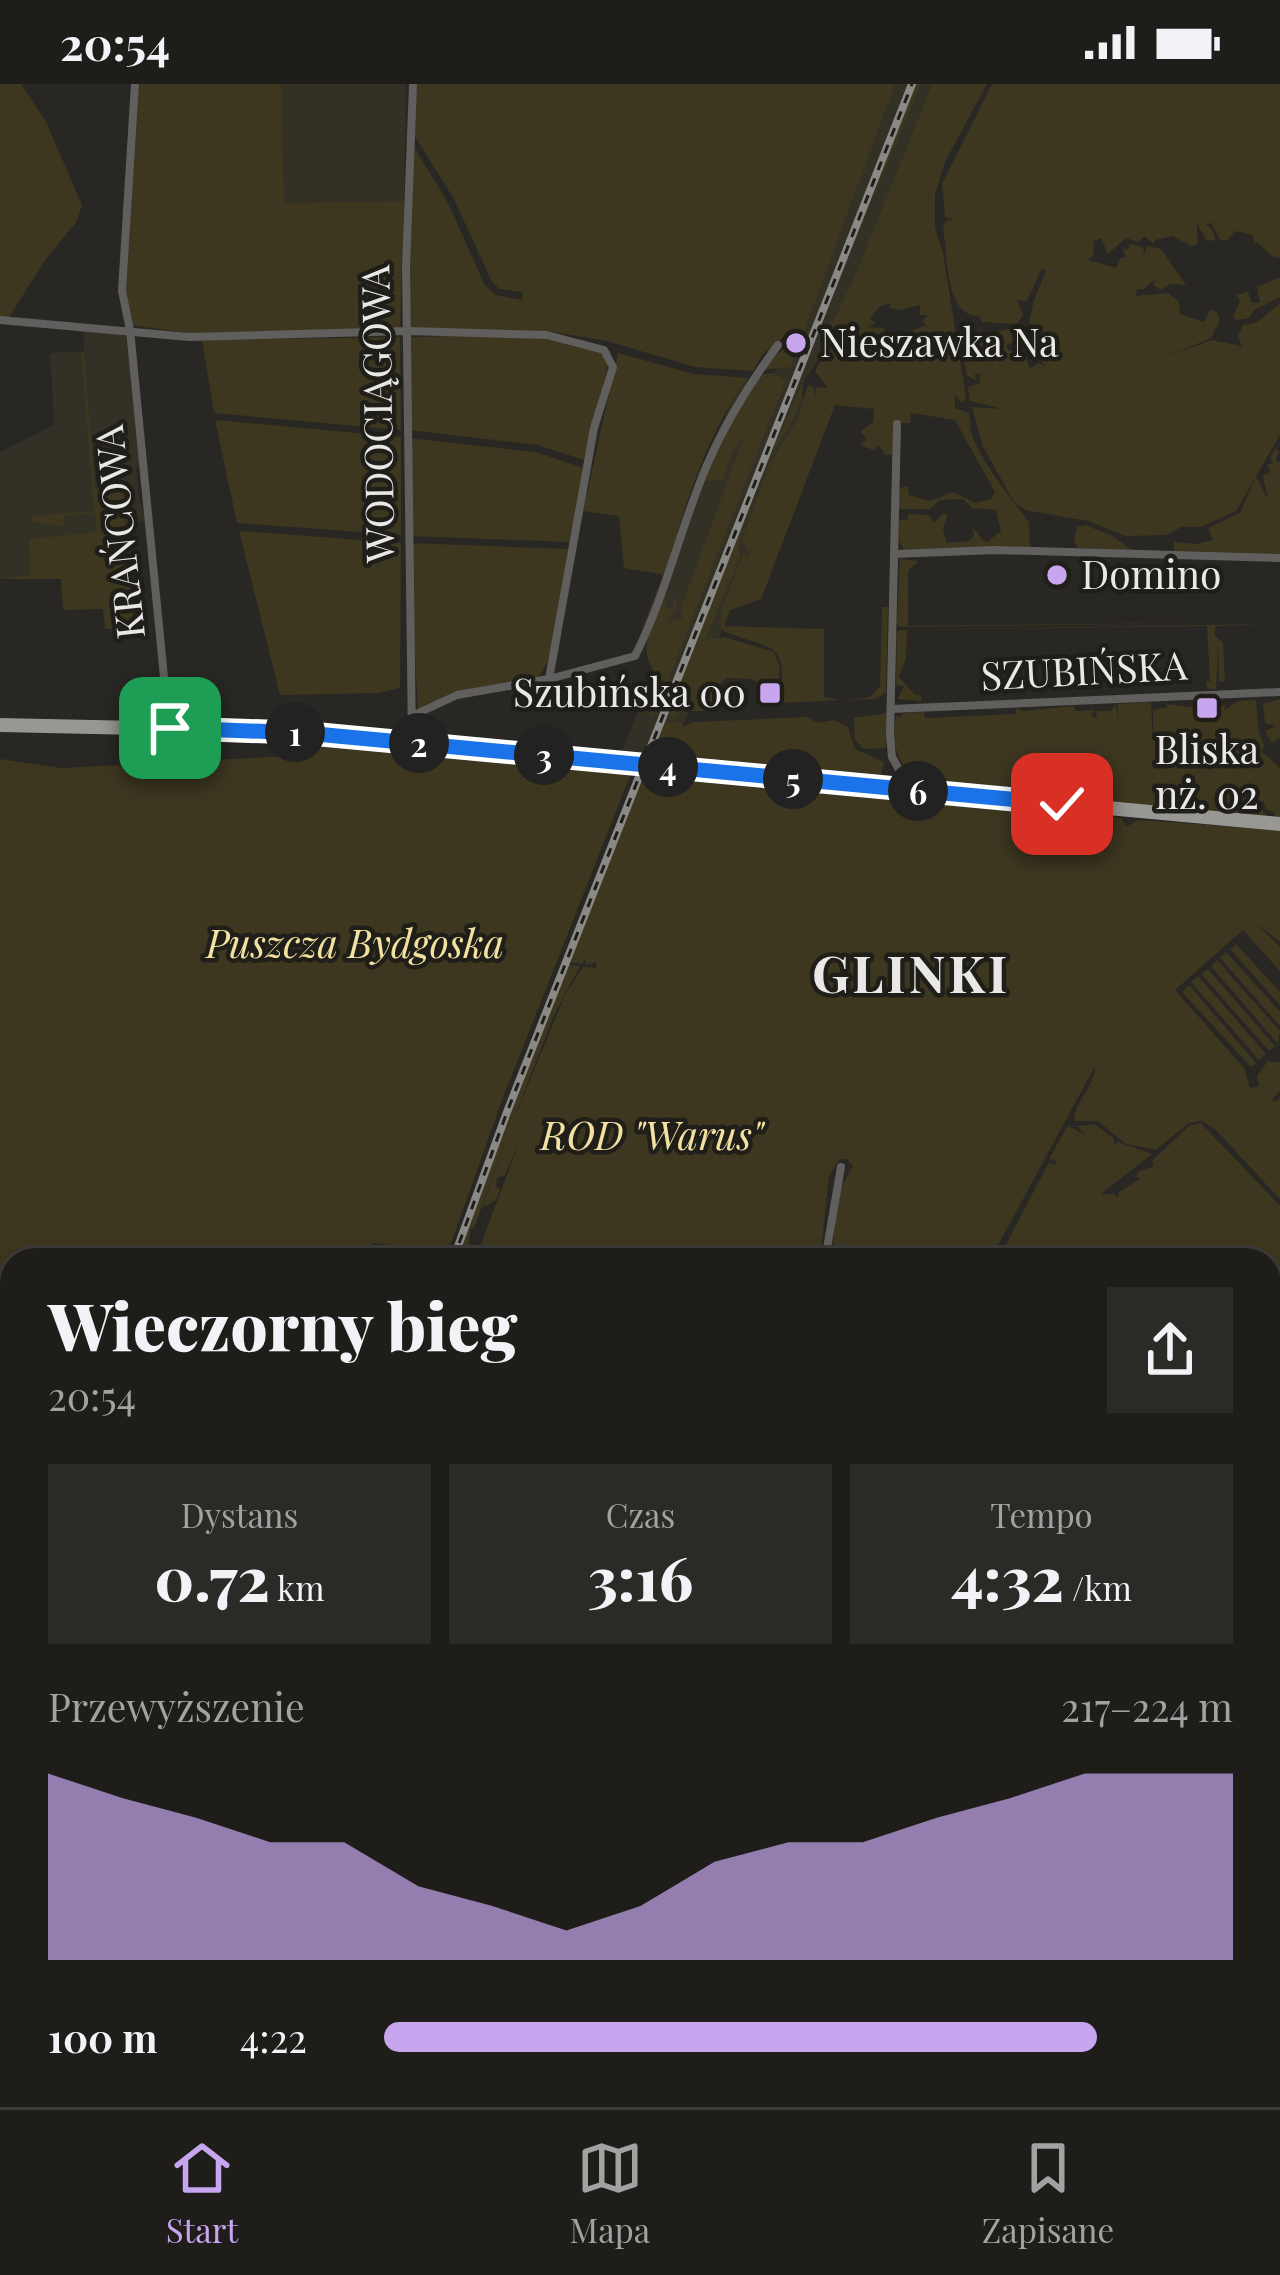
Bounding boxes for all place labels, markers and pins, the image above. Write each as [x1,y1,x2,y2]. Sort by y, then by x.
place label: Nieszawka Na [820,315,1059,367]
marker: Nieszawka Na [783,330,809,356]
place label: Domino [1081,547,1221,599]
marker: Domino [1044,562,1070,588]
place label: Szubińska 00 [513,665,746,717]
pin [119,677,221,779]
marker: Szubińska 00 [757,680,783,706]
marker: Bliska nż. 02 [1194,695,1220,721]
pin: 1 [265,702,325,762]
pin: 2 [389,713,449,773]
place label: Bliska nż. 02 [1155,722,1260,819]
pin: 3 [514,725,574,785]
pin: 4 [638,737,698,797]
pin: 5 [763,749,823,809]
pin [1011,753,1113,855]
pin: 6 [888,761,948,821]

